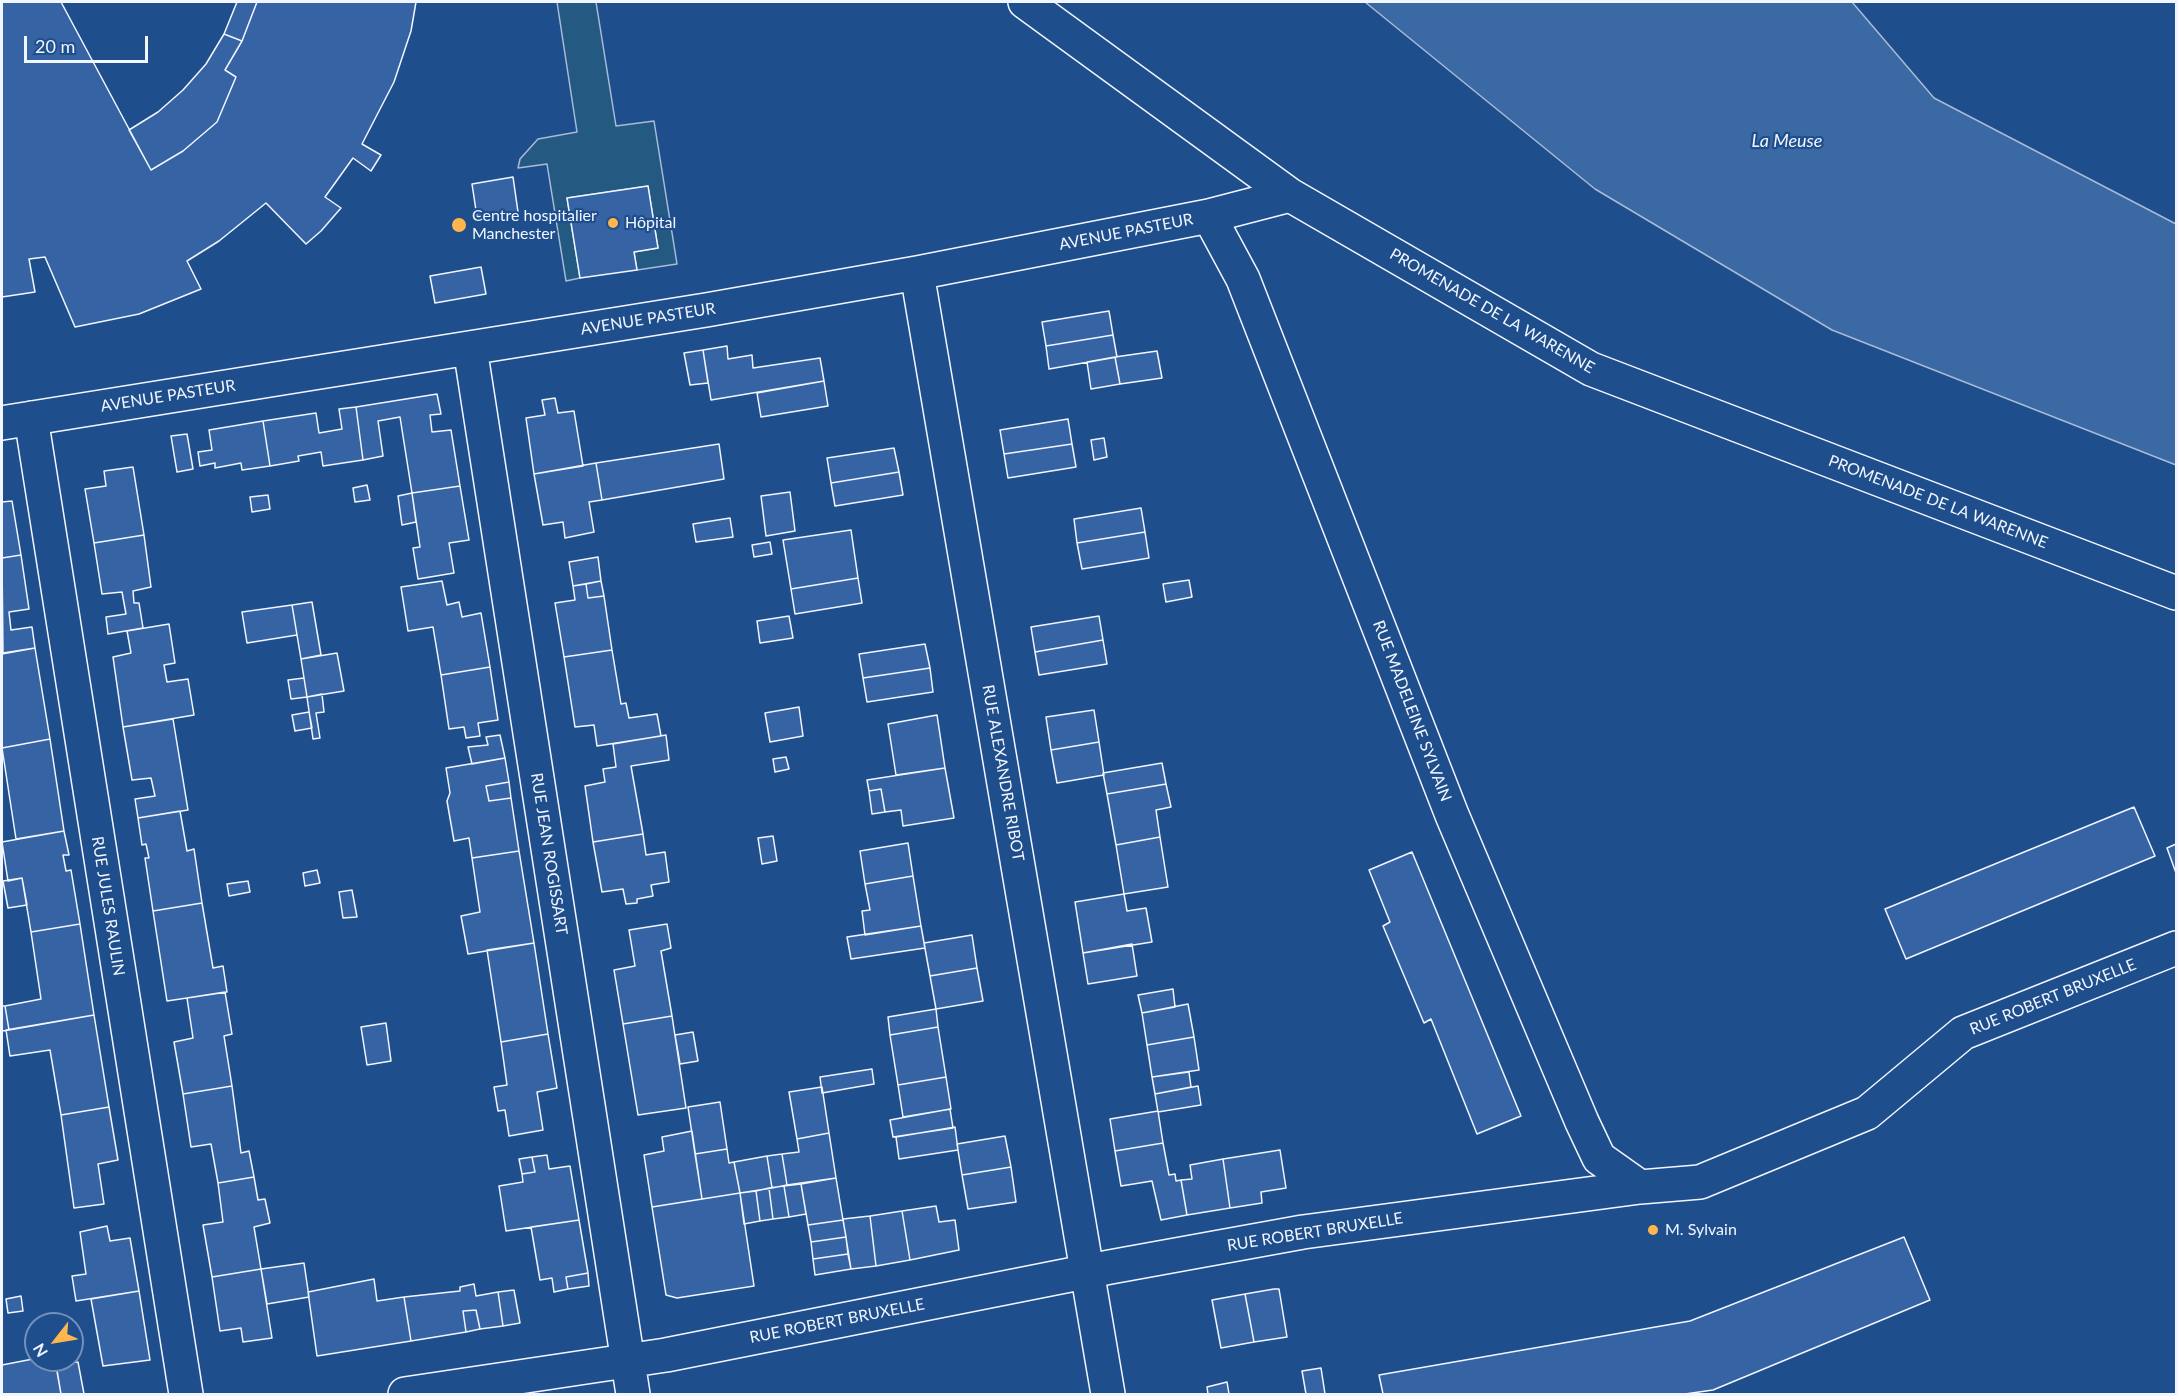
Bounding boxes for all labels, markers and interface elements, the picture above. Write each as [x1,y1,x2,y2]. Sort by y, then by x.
scale bar [27,24,152,62]
text: 20 m [35,35,75,57]
water label: La Meuse [1752,130,1822,152]
place label: Centre hospitalier Manchester [472,206,597,244]
street label: AVENUE PASTEUR [1057,210,1195,254]
place label: Hôpital [625,213,676,233]
marker: Centre hospitalier Manchester [450,216,468,234]
marker: Hôpital [606,216,620,230]
street label: PROMENADE DE LA WARENNE [1386,244,1598,378]
street label: AVENUE PASTEUR [579,299,717,339]
street label: AVENUE PASTEUR [99,376,237,416]
street label: PROMENADE DE LA WARENNE [1826,451,2050,553]
street label: RUE MADELEINE SYLVAIN [1369,618,1455,804]
street label: RUE ALEXANDRE RIBOT [978,683,1028,863]
street label: RUE JEAN ROGISSART [527,771,571,937]
street label: RUE JULES RAULIN [87,835,129,977]
street label: RUE ROBERT BRUXELLE [1967,955,2139,1039]
street label: RUE ROBERT BRUXELLE [1226,1209,1404,1255]
place label: M. Sylvain [1665,1220,1737,1240]
marker: M. Sylvain [1646,1223,1660,1237]
street label: RUE ROBERT BRUXELLE [748,1295,926,1347]
north arrow [24,1312,84,1372]
text: N [29,1340,51,1361]

